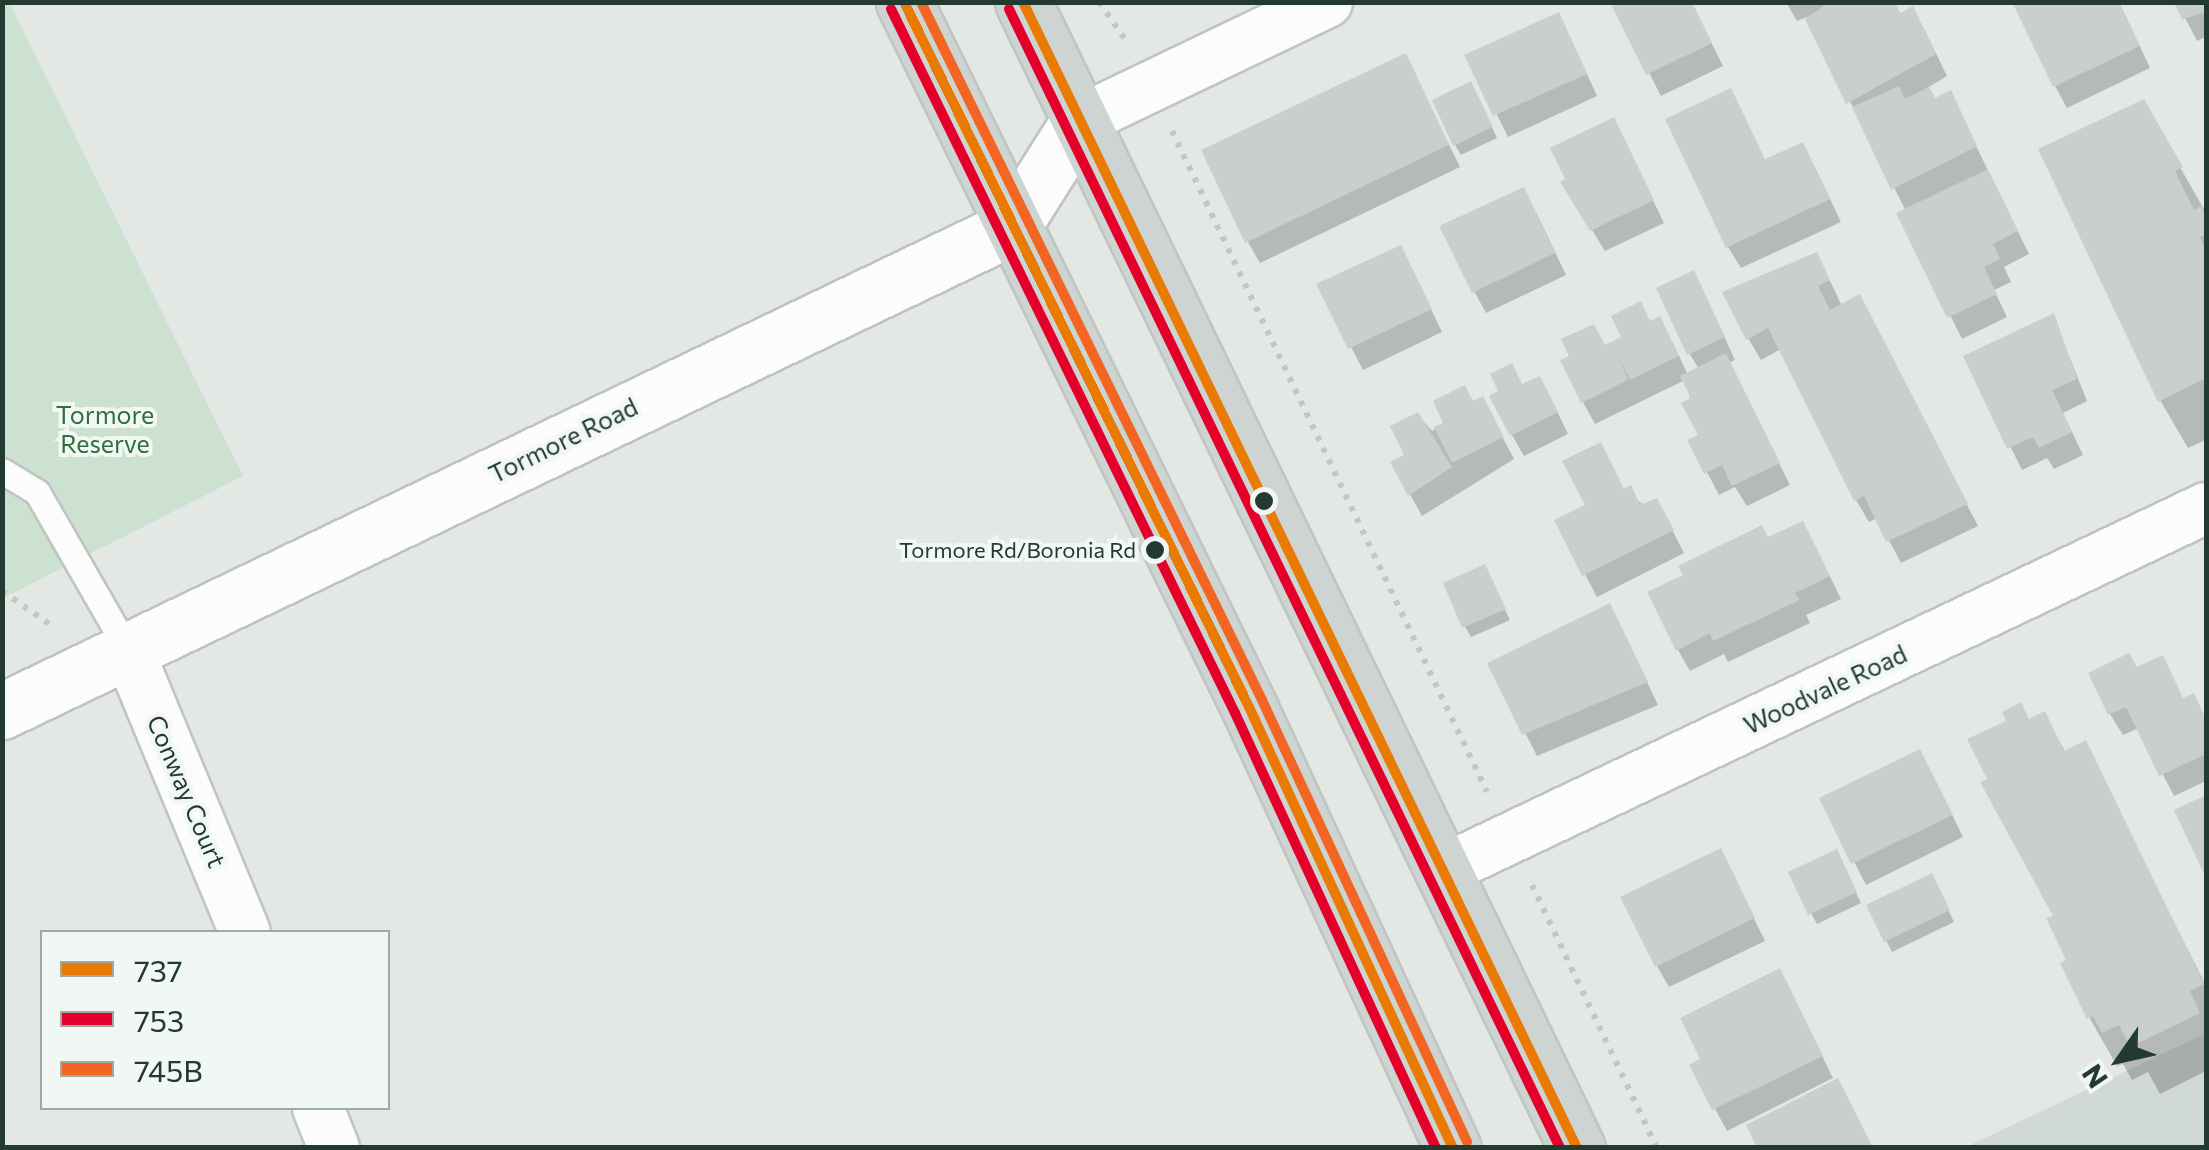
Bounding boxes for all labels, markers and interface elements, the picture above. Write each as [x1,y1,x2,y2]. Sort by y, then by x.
street label: Tormore Road [484,391,642,489]
park label: Tormore Reserve [56,400,154,459]
unlabelled marker [1254,491,1274,511]
place label: Tormore Rd/Boronia Rd [899,537,1136,563]
marker: Tormore Rd/Boronia Rd [1145,540,1165,560]
street label: Woodvale Road [1739,638,1911,740]
street label: Conway Court [141,710,233,872]
legend [40,930,390,1110]
text: 737 [134,951,183,988]
text: 753 [134,1001,184,1038]
north arrow [2069,1010,2169,1110]
text: 745B [134,1051,203,1088]
text: N [2074,1059,2114,1095]

